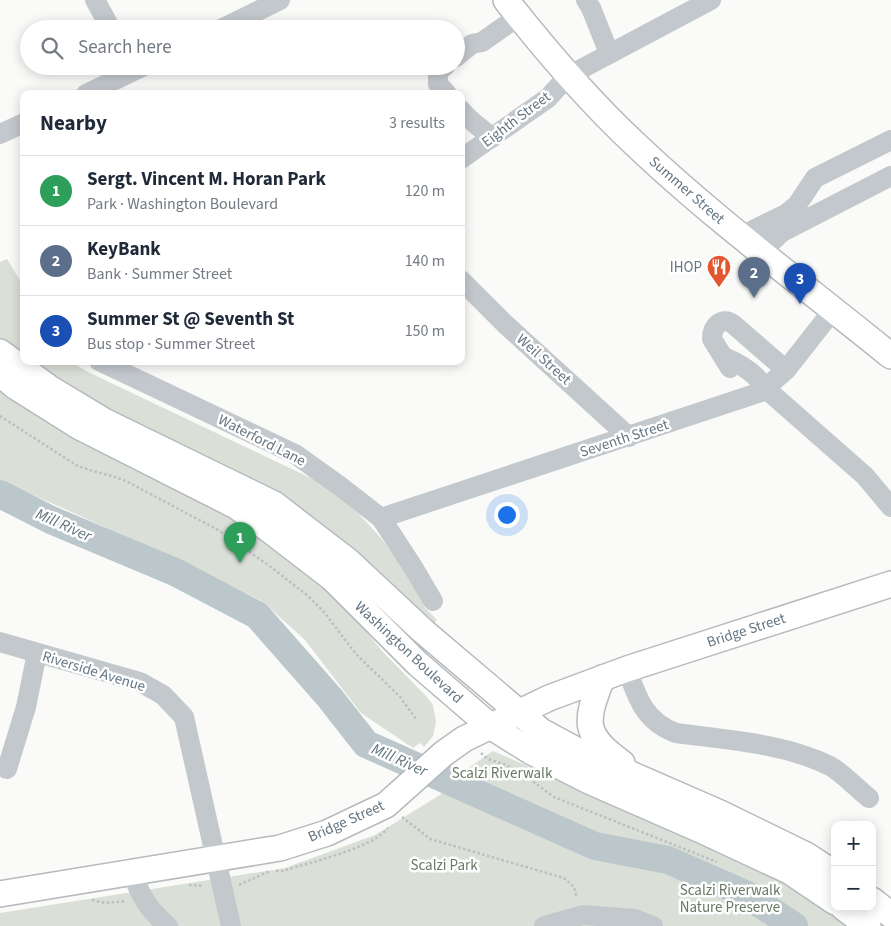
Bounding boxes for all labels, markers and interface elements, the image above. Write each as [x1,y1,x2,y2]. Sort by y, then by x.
search box [20,20,465,75]
icon: search [38,34,66,62]
text: Search here [78,34,172,61]
street label: Eighth Street [478,87,555,152]
text: Nearby [40,108,107,138]
text: 3 results [389,112,445,134]
street label: Summer Street [644,152,729,229]
text: Sergt. Vincent M. Horan Park [87,166,326,193]
text: 1 [52,180,60,202]
text: 120 m [405,180,445,202]
text: Park · Washington Boulevard [87,193,278,215]
text: KeyBank [87,236,161,263]
text: 2 [52,250,60,272]
text: 140 m [405,250,445,272]
restaurant icon: IHOP [706,254,732,288]
place label: IHOP [670,257,702,278]
pin: 2 [738,257,770,298]
text: Bank · Summer Street [87,263,232,285]
pin: 3 [784,263,816,304]
text: Summer St @ Seventh St [87,306,294,333]
text: 3 [52,320,60,342]
text: 150 m [405,320,445,342]
street label: Weil Street [512,329,576,390]
text: Bus stop · Summer Street [87,333,255,355]
street label: Waterford Lane [214,409,309,472]
street label: Seventh Street [577,414,671,463]
your location [494,502,520,528]
water label: Mill River [32,503,96,548]
pin: 1 [224,522,256,563]
street label: Washington Boulevard [350,596,467,708]
street label: Bridge Street [704,608,788,653]
street label: Riverside Avenue [40,646,148,697]
water label: Mill River [368,738,432,783]
park label: Scalzi Riverwalk [452,763,553,784]
street label: Bridge Street [305,795,388,848]
map controls [831,821,876,911]
button: + [831,821,876,866]
park label: Scalzi Park [410,855,478,876]
button: − [831,866,876,911]
park label: Scalzi Riverwalk Nature Preserve [680,880,781,918]

